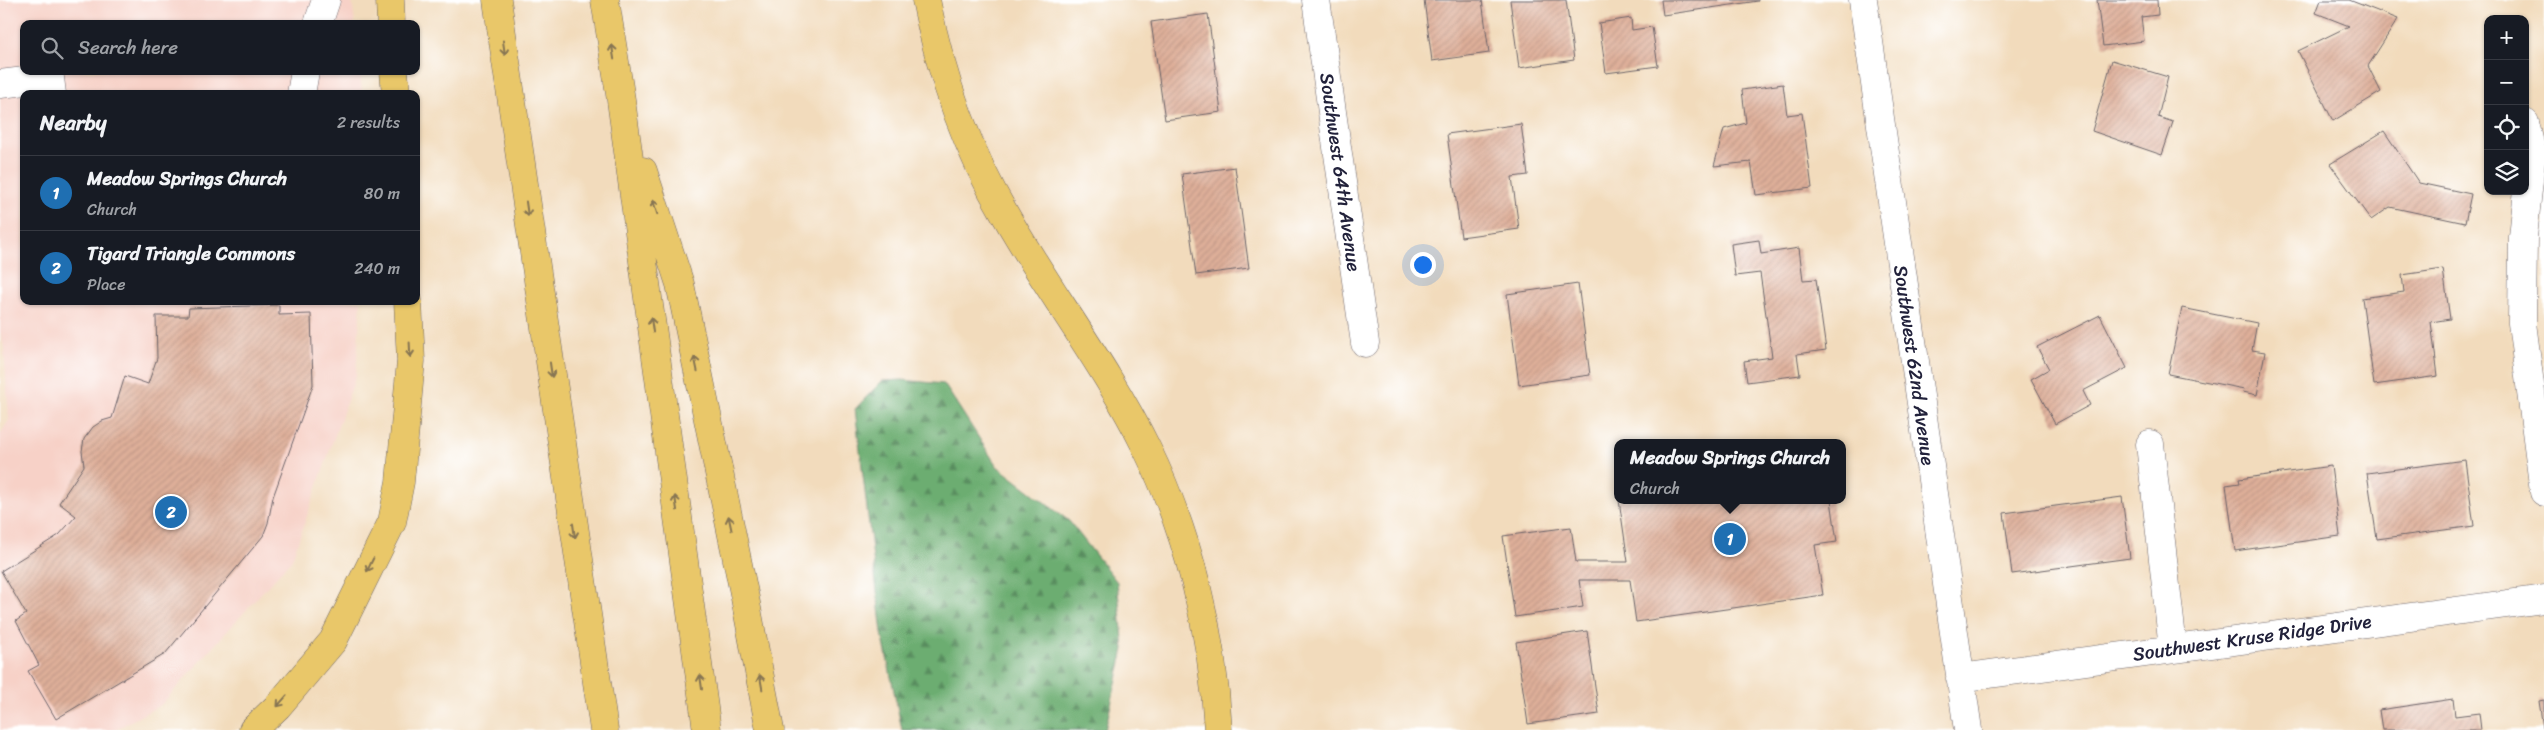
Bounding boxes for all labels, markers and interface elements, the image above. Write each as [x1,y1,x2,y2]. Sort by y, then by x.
map controls [2484,15,2529,195]
button: + [2484,15,2529,60]
search box [20,20,420,75]
text: Search here [78,31,178,64]
icon: search [38,34,66,62]
one-way arrow [499,40,509,56]
one-way arrow [608,45,618,61]
button: − [2484,60,2529,105]
street label: Southwest 64th Avenue [1310,71,1371,274]
text: Nearby [40,104,106,142]
button: locate [2484,105,2529,150]
text: 2 results [337,108,400,137]
button: layers [2484,150,2529,195]
text: Meadow Springs Church [87,162,287,195]
text: 1 [53,179,59,208]
text: 80 m [364,179,400,208]
text: Church [87,195,137,224]
one-way arrow [650,199,659,215]
one-way arrow [523,201,533,217]
text: Tigard Triangle Commons [87,237,295,270]
your location [1410,252,1436,278]
text: 2 [51,254,61,283]
text: 240 m [354,254,400,283]
street label: Southwest 62nd Avenue [1884,263,1945,467]
text: Place [87,270,126,299]
one-way arrow [646,317,656,333]
one-way arrow [405,342,415,358]
one-way arrow [691,356,701,372]
one-way arrow [546,361,556,377]
popup [1614,439,1846,504]
text: Meadow Springs Church [1630,441,1830,474]
text: Church [1630,474,1680,503]
pin: 2 [155,493,187,531]
one-way arrow [671,496,681,512]
one-way arrow [724,515,734,531]
pin: 1 [1714,520,1746,558]
one-way arrow [570,522,580,538]
one-way arrow [365,558,375,573]
street label: Southwest Kruse Ridge Drive [2131,604,2374,671]
one-way arrow [695,674,705,690]
one-way arrow [755,674,765,690]
one-way arrow [277,694,288,707]

